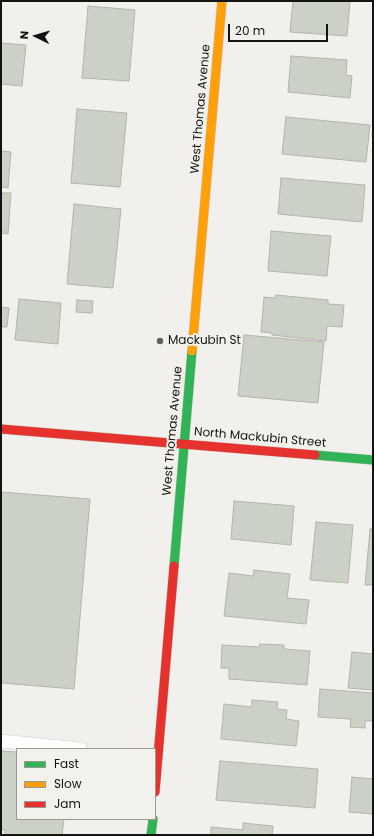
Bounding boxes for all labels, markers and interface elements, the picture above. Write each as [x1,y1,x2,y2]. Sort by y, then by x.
north arrow [16,16,56,56]
scale bar [230,16,330,42]
text: 20 m [235,22,265,39]
text: N [16,30,32,40]
street label: West Thomas Avenue [188,44,214,174]
place label: Mackubin St [168,334,241,348]
marker: Mackubin St [155,336,165,346]
street label: West Thomas Avenue [160,366,186,496]
street label: North Mackubin Street [193,425,327,451]
legend [16,748,156,820]
text: Fast [54,755,79,772]
text: Slow [54,775,82,792]
text: Jam [54,795,81,812]

